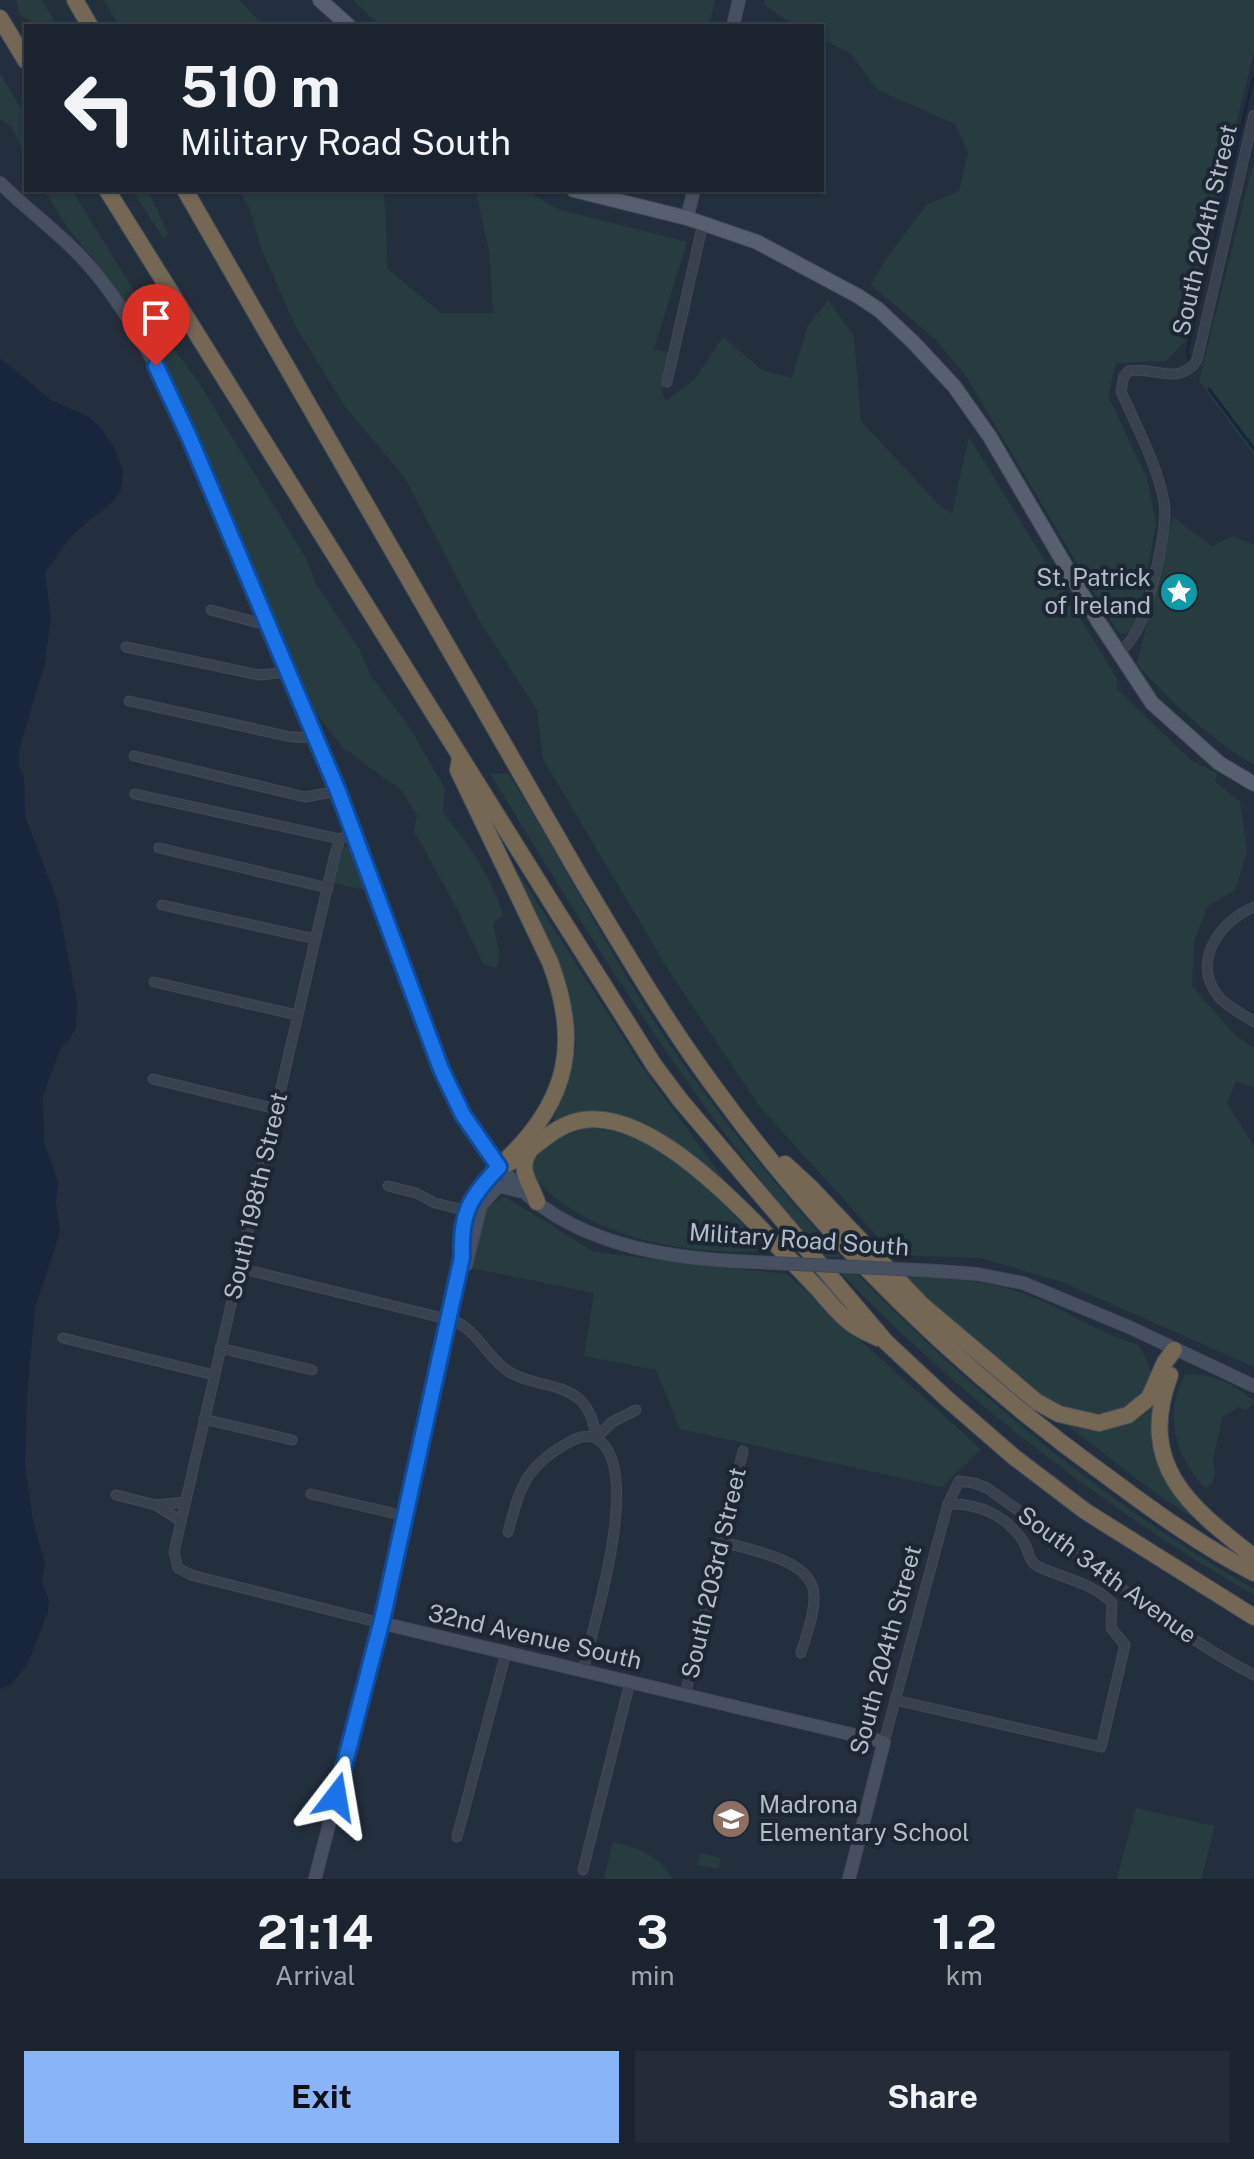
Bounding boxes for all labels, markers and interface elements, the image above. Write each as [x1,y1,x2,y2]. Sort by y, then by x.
text: 510 m [180,54,341,120]
icon: left [48,56,152,160]
text: Military Road South [180,121,511,163]
street label: South 204th Street [1166,122,1242,338]
pin [122,284,190,366]
icon: arrive [134,296,178,340]
place label: St. Patrick of Ireland [1036,563,1151,619]
place icon: St. Patrick of Ireland [1158,571,1200,613]
street label: South 198th Street [218,1089,292,1302]
street label: Military Road South [688,1217,910,1261]
street label: South 203rd Street [675,1464,751,1681]
street label: South 34th Avenue [1013,1500,1202,1648]
street label: South 204th Street [844,1542,926,1758]
street label: 32nd Avenue South [426,1598,645,1674]
position arrow [294,1755,378,1839]
place label: Madrona Elementary School [759,1790,970,1846]
school or university icon: Madrona Elementary School [710,1798,752,1840]
text: 21:14 [257,1903,373,1960]
text: 3 [637,1903,668,1960]
text: 1.2 [932,1903,997,1960]
text: Arrival [275,1960,355,1991]
text: min [630,1960,675,1991]
text: km [946,1960,983,1991]
button: Exit [24,2051,619,2143]
button: Share [635,2051,1230,2143]

